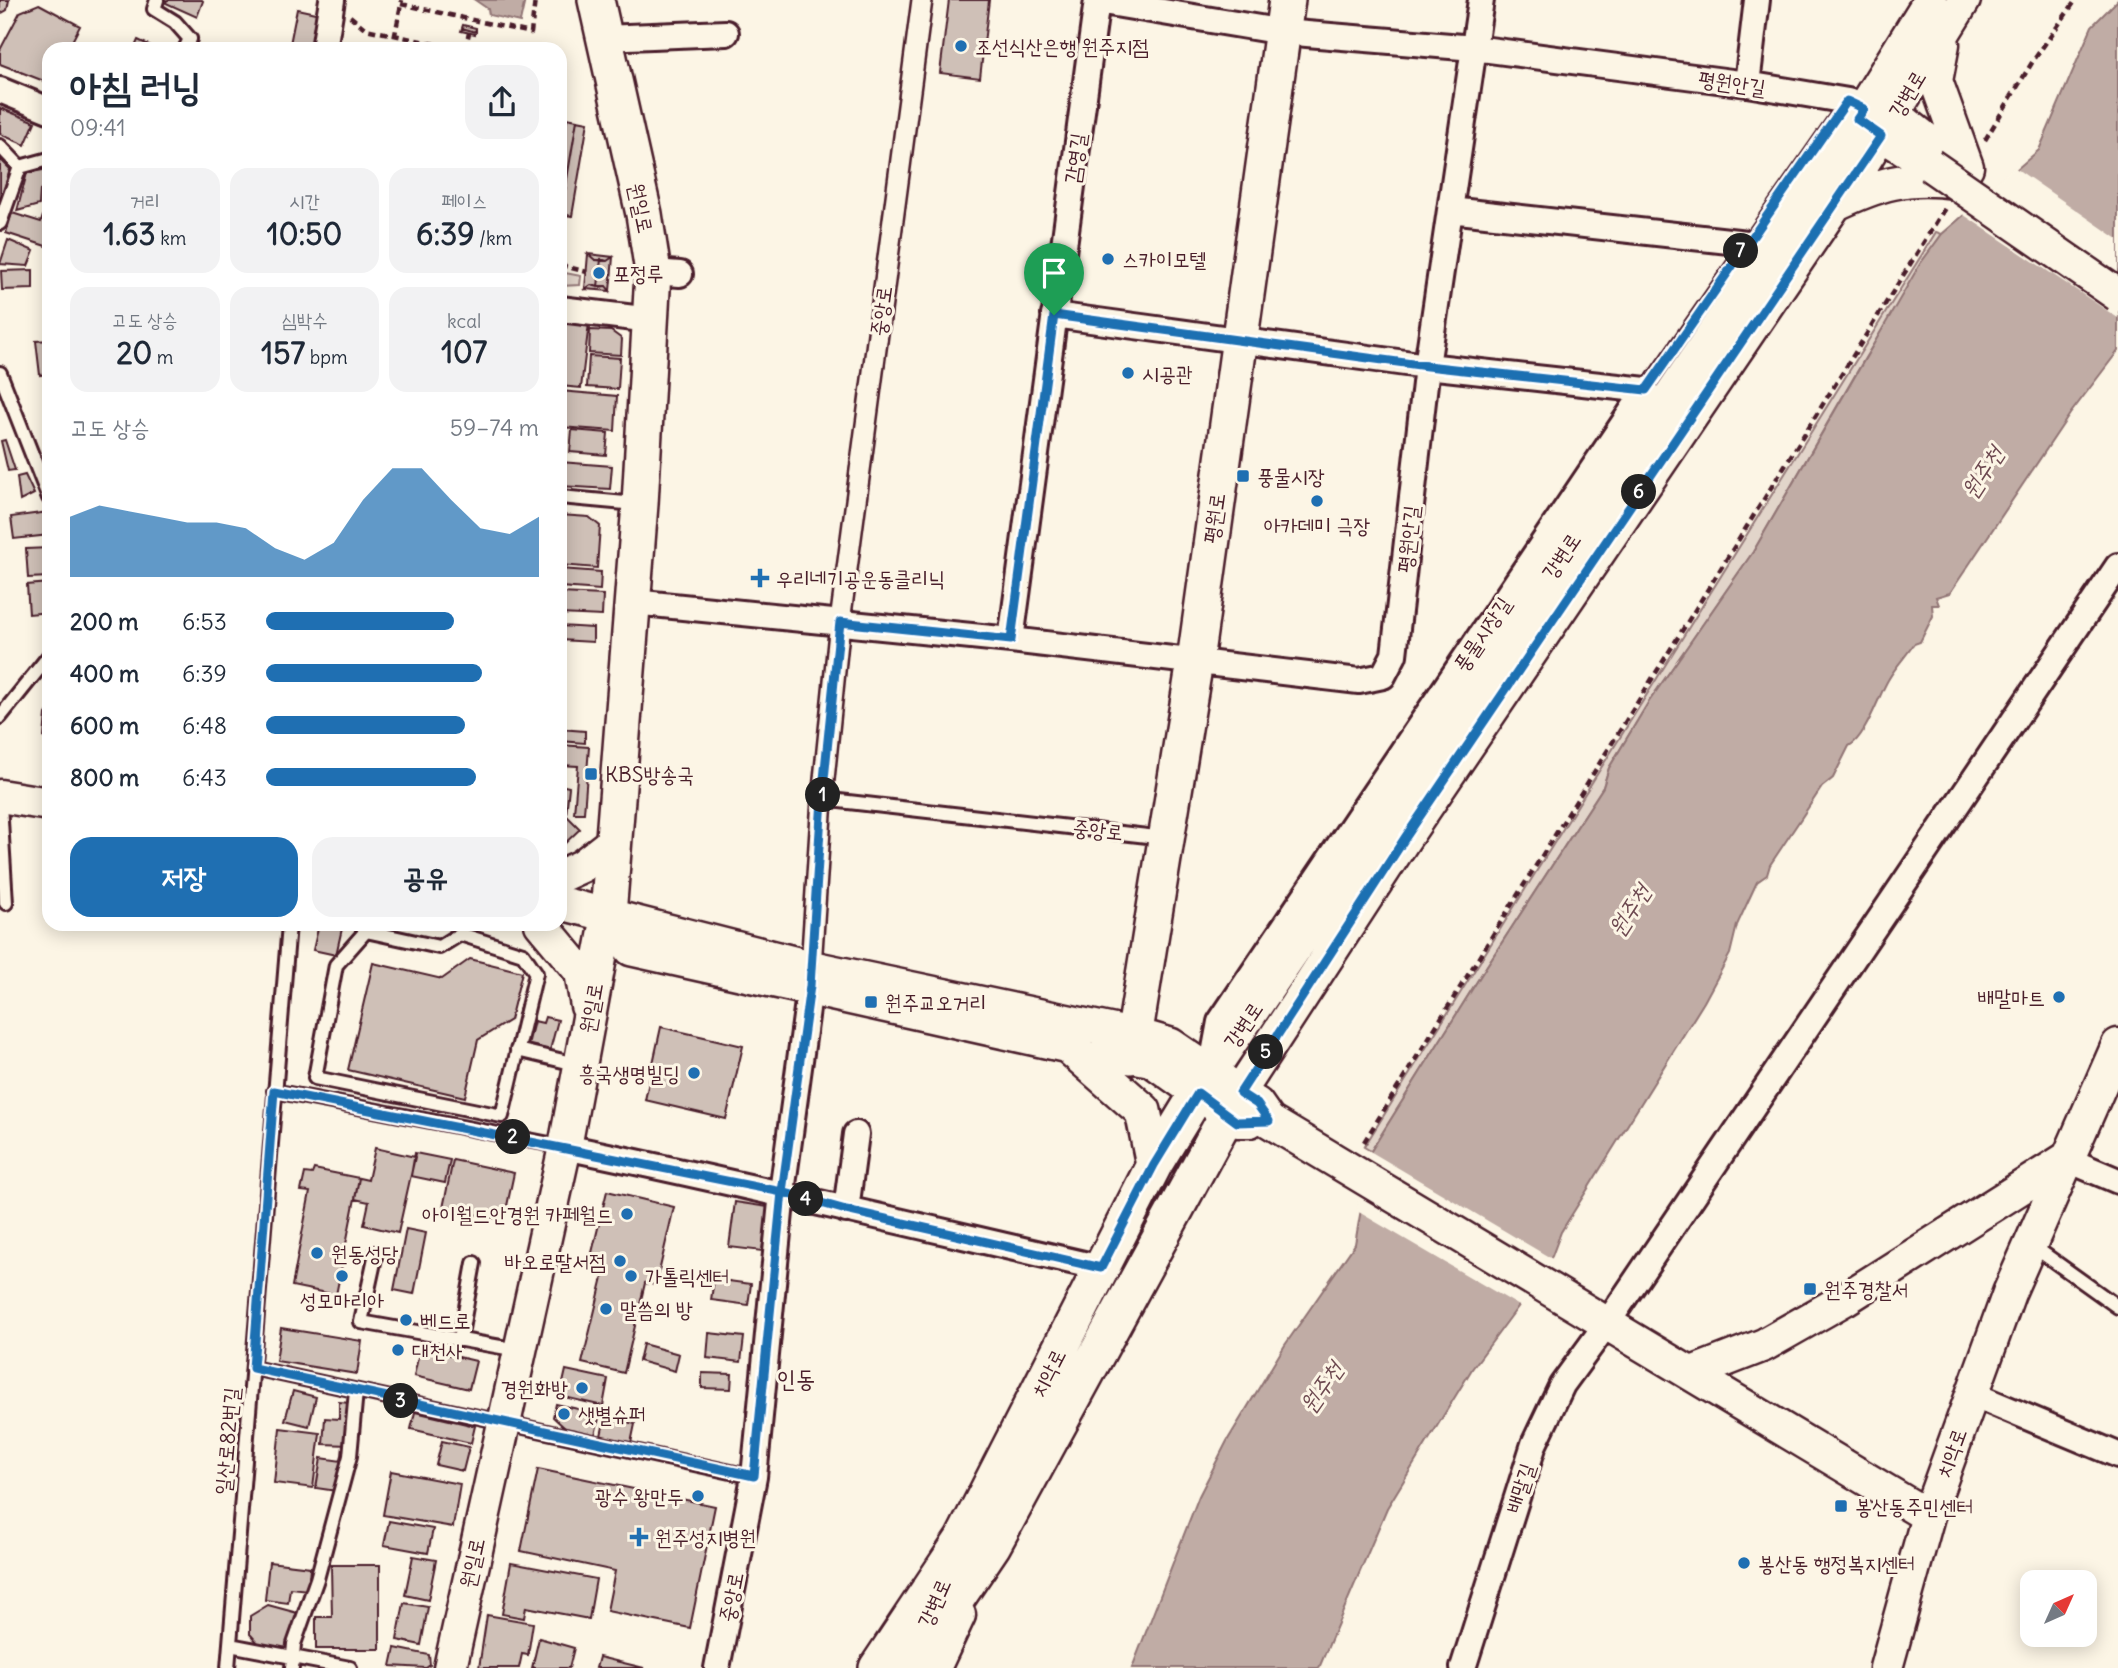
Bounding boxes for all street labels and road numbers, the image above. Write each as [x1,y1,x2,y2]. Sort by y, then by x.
street label: 평원안길 [1697,65,1767,101]
street label: 강변로 [1882,65,1932,123]
street label: 감영길 [1058,131,1092,185]
street label: 원일로 [623,180,659,236]
street label: 중앙로 [864,284,898,338]
street label: 평원로 [1197,491,1231,545]
street label: 평원안길 [1391,504,1425,574]
street label: 강변로 [1536,527,1586,585]
street label: 풍물시장길 [1447,591,1517,677]
street label: 중앙로 [1071,814,1125,846]
street label: 원일로 [573,981,609,1035]
street label: 강변로 [1218,996,1268,1054]
street label: 치악로 [1024,1344,1072,1402]
street label: 일산로82번길 [209,1386,245,1496]
street label: 치악로 [1930,1425,1972,1481]
street label: 배말길 [1499,1460,1541,1516]
street label: 원일로 [454,1535,490,1591]
street label: 중앙로 [713,1570,749,1624]
street label: 강변로 [911,1574,957,1632]

